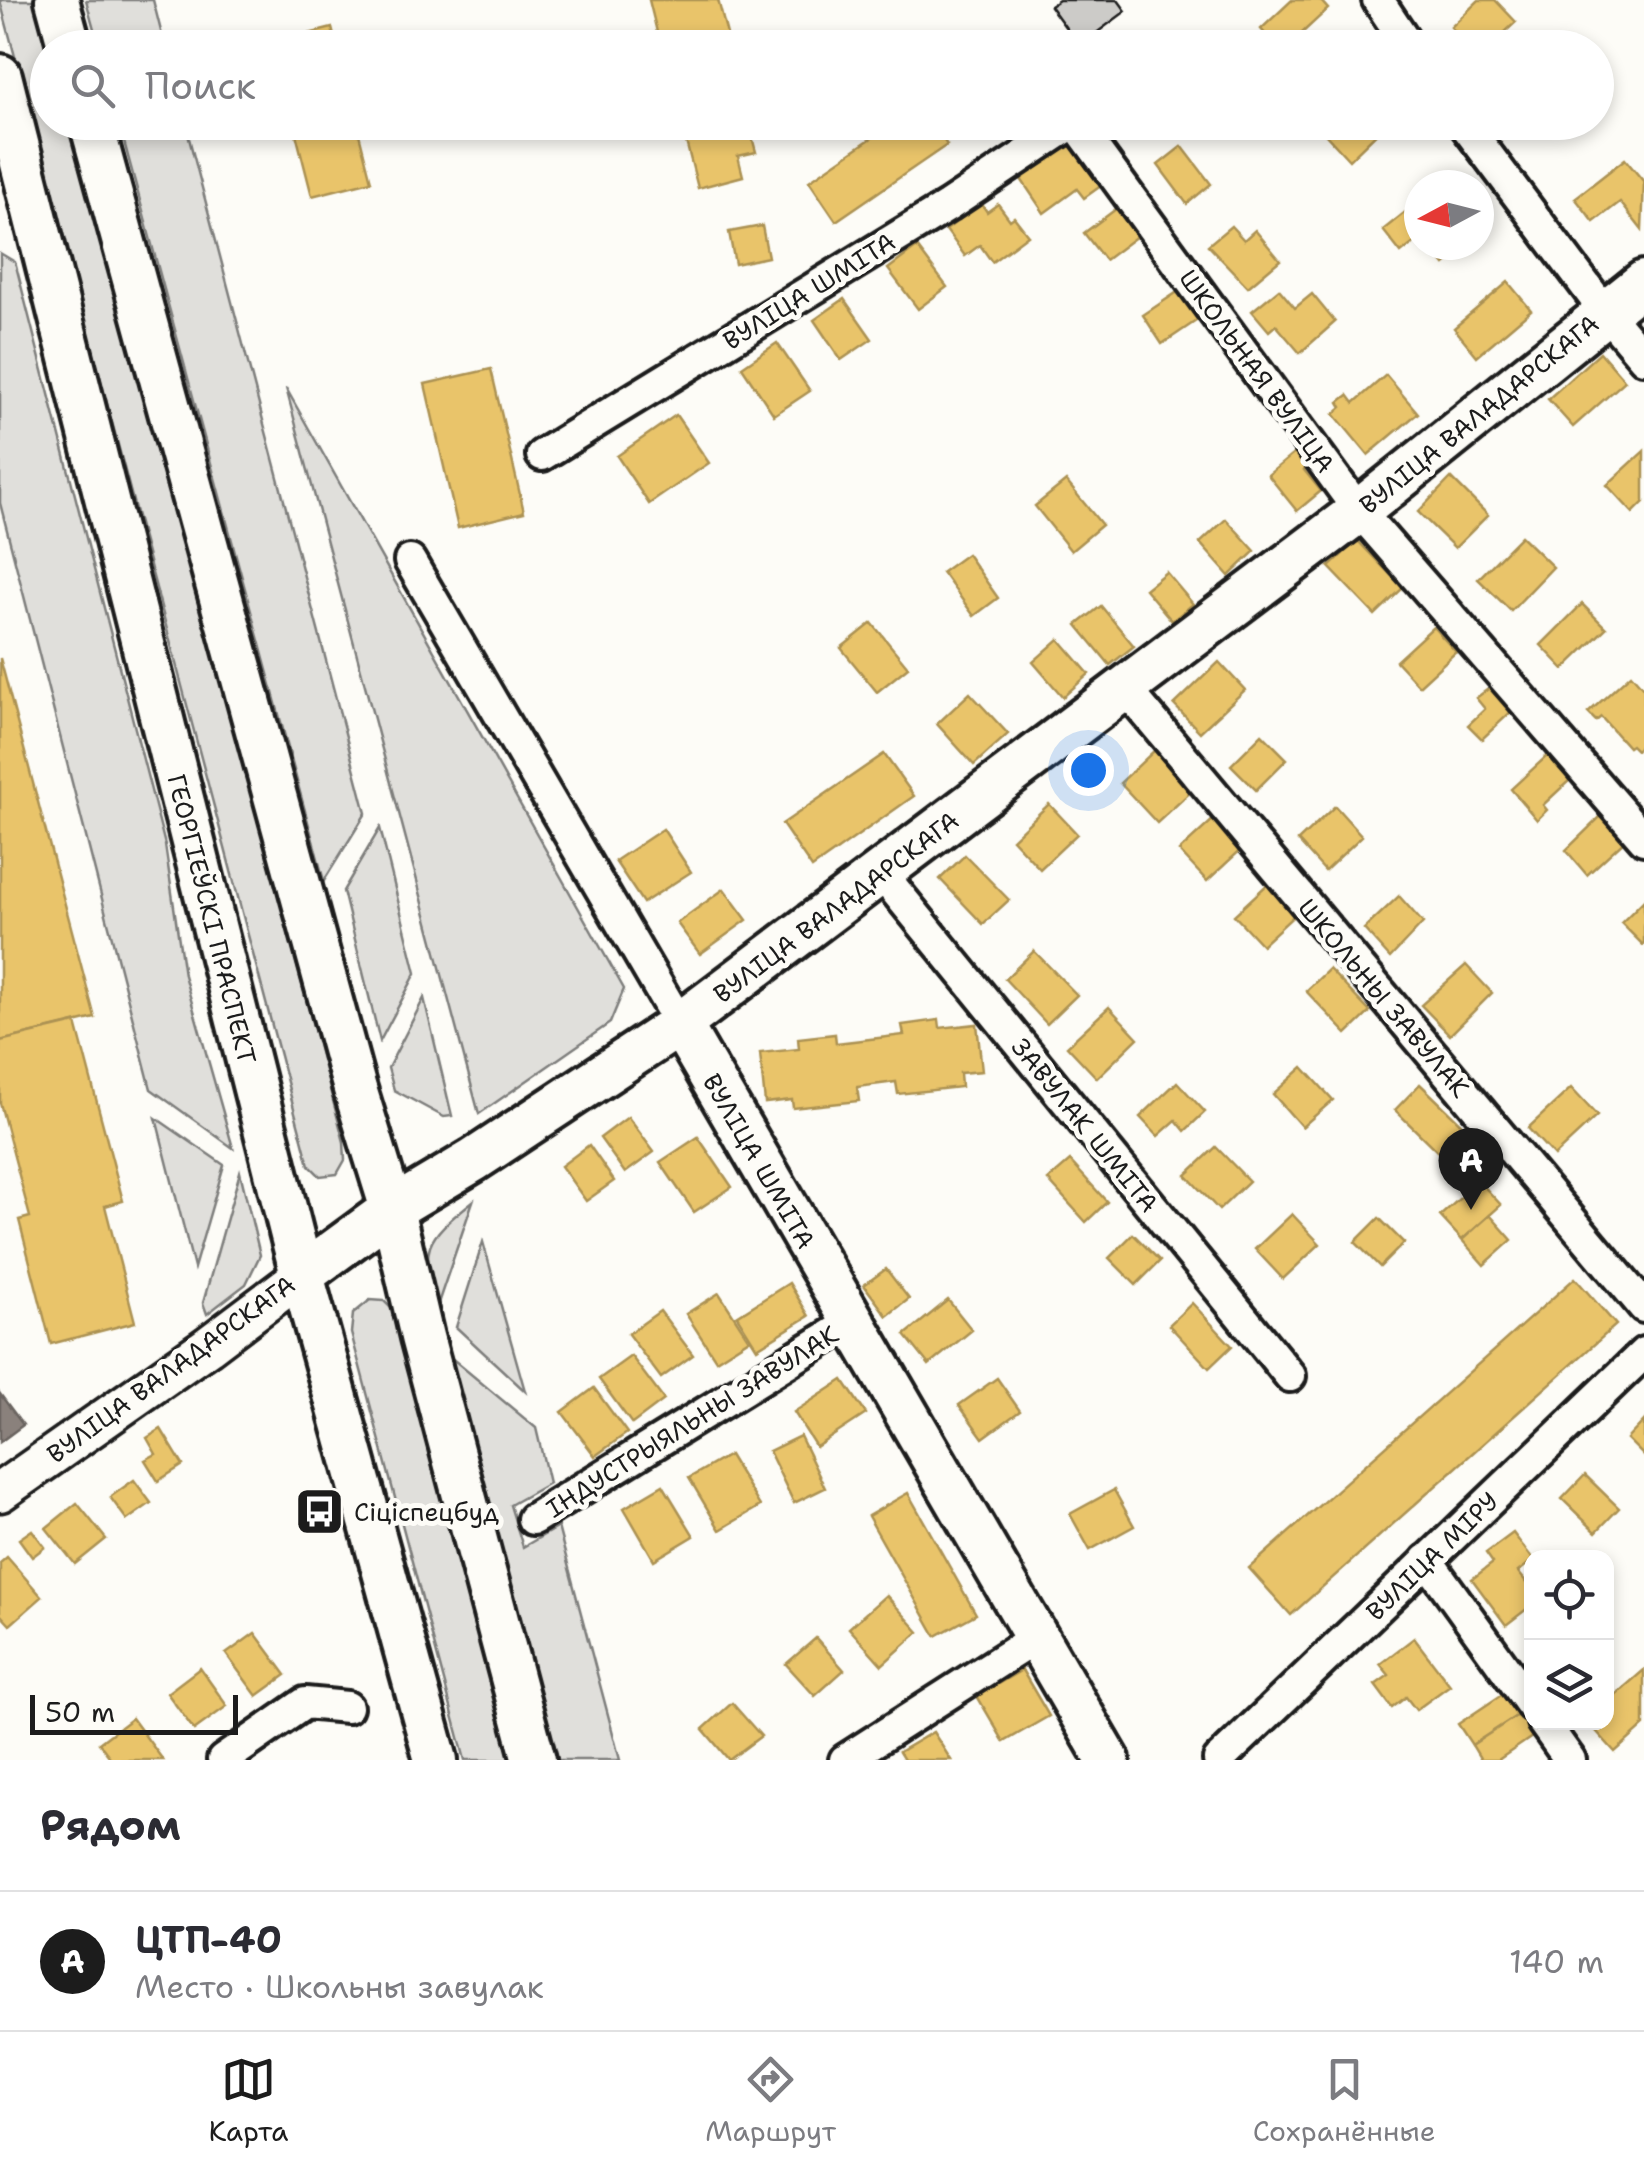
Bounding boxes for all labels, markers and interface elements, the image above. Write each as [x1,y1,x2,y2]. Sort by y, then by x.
search box [30,30,1614,140]
icon: search [65,58,120,113]
text: Поиск [145,60,256,111]
north arrow [1404,170,1494,260]
street label: ВУЛІЦА ШМІТА [716,224,902,358]
street label: ШКОЛЬНАЯ ВУЛІЦА [1172,262,1342,480]
street label: ВУЛІЦА ВАЛАДАРСКАГА [1352,307,1606,521]
your location [1063,745,1114,796]
street label: ГЕОРГІЕЎСКІ ПРАСПЕКТ [160,771,264,1067]
street label: ВУЛІЦА ВАЛАДАРСКАГА [706,803,966,1011]
street label: ШКОЛЬНЫ ЗАВУЛАК [1291,891,1477,1105]
street label: ЗАВУЛАК ШМІТА [1004,1031,1166,1219]
street label: ВУЛІЦА ШМІТА [695,1067,823,1255]
pin: A [1438,1128,1504,1210]
street label: ВУЛІЦА ВАЛАДАРСКАГА [40,1267,302,1471]
street label: ІНДУСТРЫЯЛЬНЫ ЗАВУЛАК [539,1317,845,1525]
street label: ВУЛІЦА МІРУ [1358,1484,1506,1628]
bus stop icon: Сіціспецбуд [293,1486,345,1538]
place label: Сіціспецбуд [354,1495,499,1529]
map controls [1524,1550,1614,1730]
button: locate [1524,1550,1614,1640]
button: layers [1524,1640,1614,1730]
scale bar [30,1690,238,1734]
text: 50 m [45,1693,115,1731]
text: Рядом [40,1797,181,1853]
text: ЦТП-40 [135,1914,282,1965]
text: A [60,1940,85,1983]
text: 140 m [1509,1940,1604,1983]
text: Место · Школьны завулак [135,1965,544,2008]
tab: Карта [208,2052,289,2150]
tab: Маршрут [705,2052,836,2150]
tab: Сохранённые [1253,2052,1436,2150]

